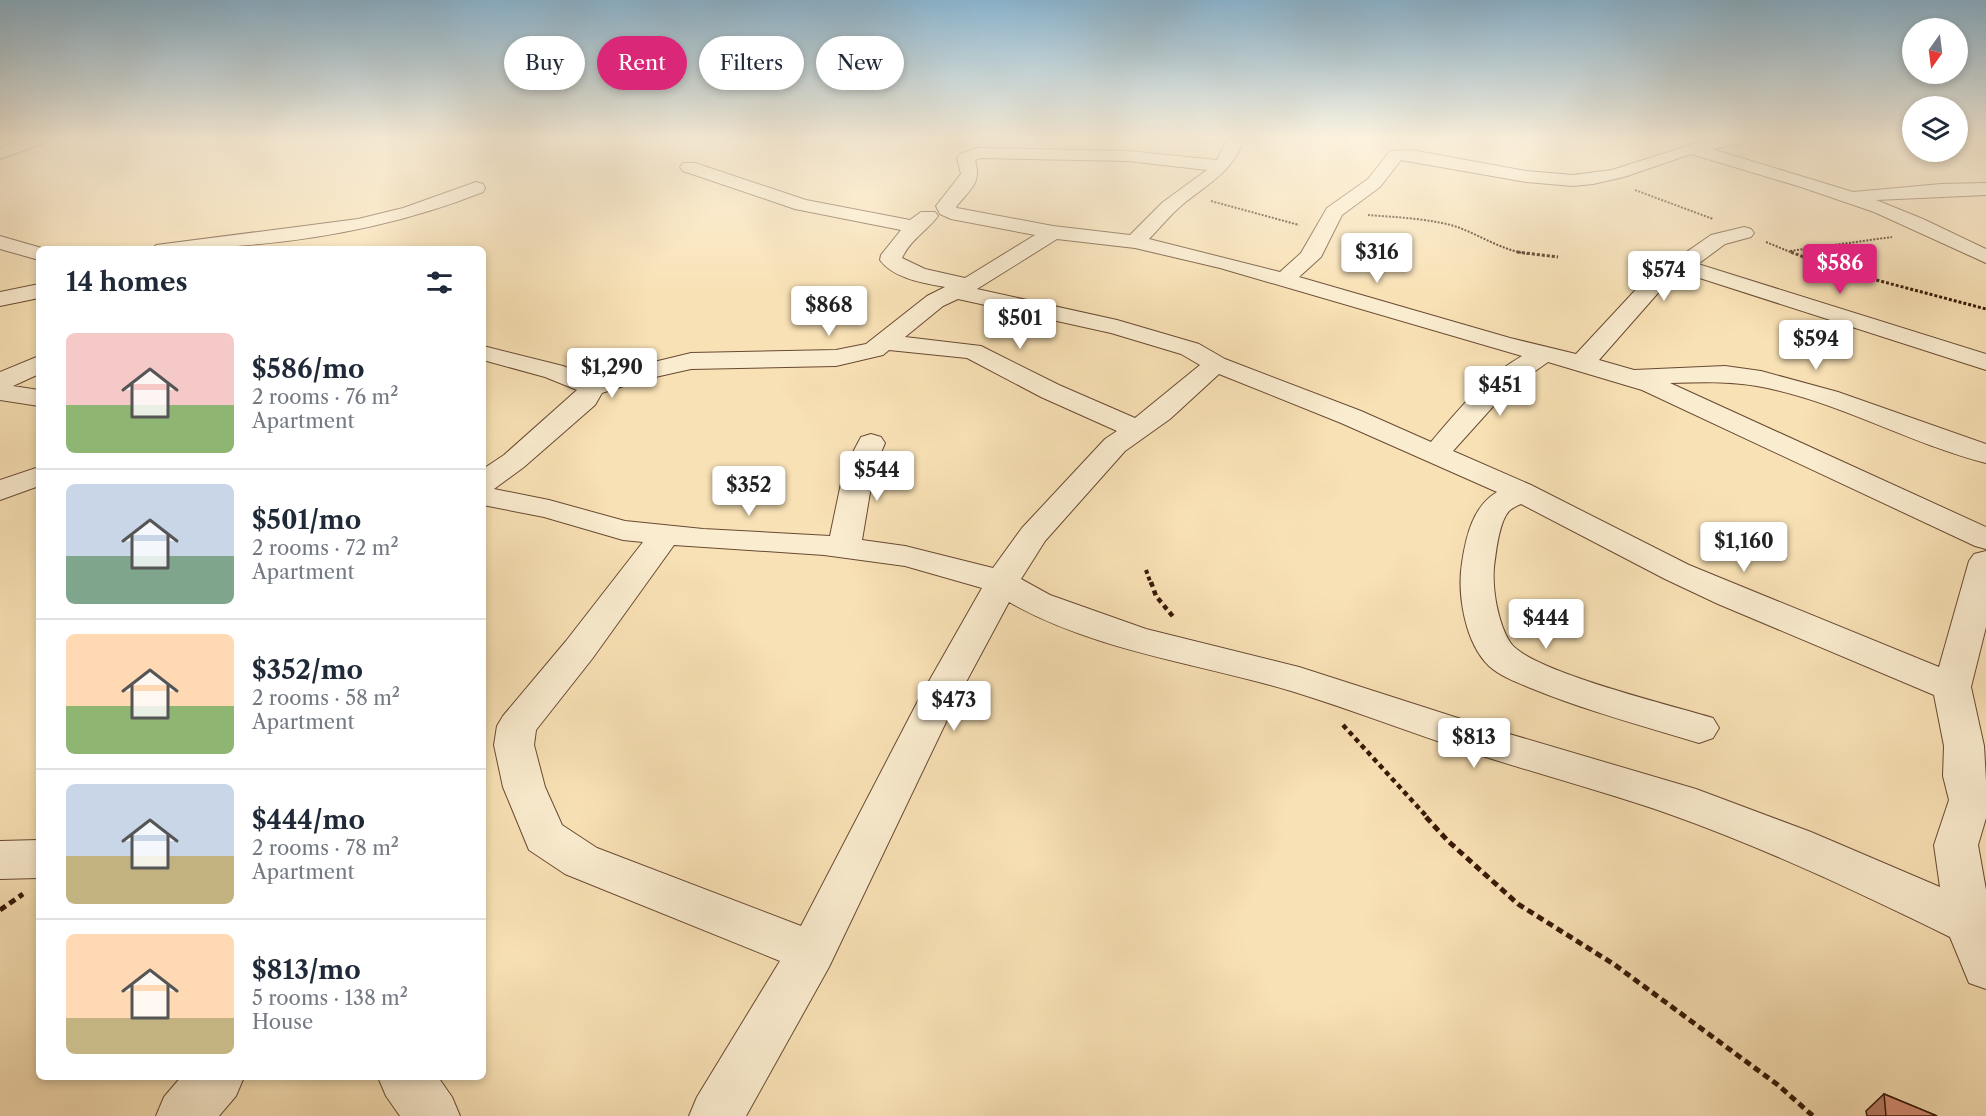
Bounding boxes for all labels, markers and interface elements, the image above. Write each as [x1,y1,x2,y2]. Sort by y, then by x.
north arrow [1902,18,1968,84]
map controls [1902,18,1968,162]
chip: Buy [504,36,585,90]
chip: Rent [597,36,687,90]
chip: Filters [699,36,804,90]
chip: New [816,36,904,90]
button: layers [1902,96,1968,162]
pin: $316 [1341,233,1413,284]
text: $316 [1355,240,1399,264]
pin: $586 [1804,244,1876,295]
pin: $574 [1628,251,1700,302]
text: $586 [1817,251,1863,275]
text: $574 [1642,258,1686,282]
text: 14 homes [66,266,188,298]
icon: filters [423,266,456,299]
pin: $868 [793,286,865,337]
text: $868 [805,293,853,317]
pin: $501 [984,299,1056,350]
text: $501 [998,306,1042,330]
pin: $594 [1780,320,1852,371]
text: $594 [1793,327,1839,351]
pin: $1,290 [563,348,661,399]
text: $586/mo [252,353,365,385]
text: $1,290 [581,355,643,379]
icon: home [114,357,186,429]
pin: $451 [1464,366,1536,417]
text: $451 [1478,373,1522,397]
text: 2 rooms · 76 m² [252,385,398,409]
text: Apartment [252,409,355,433]
pin: $544 [841,451,913,502]
text: $544 [854,458,900,482]
pin: $352 [713,466,785,517]
text: $352 [726,473,772,497]
text: $501/mo [252,504,361,536]
icon: home [114,508,186,580]
pin: $1,160 [1695,522,1793,573]
text: $1,160 [1714,529,1774,553]
text: 2 rooms · 72 m² [252,536,399,560]
text: Apartment [252,560,355,584]
pin: $444 [1510,599,1582,650]
text: $444 [1523,606,1569,630]
text: $352/mo [252,654,363,686]
icon: home [114,658,186,730]
pin: $473 [918,681,990,732]
text: 2 rooms · 58 m² [252,686,400,710]
text: $473 [932,688,976,712]
text: Apartment [252,710,355,734]
pin: $813 [1438,718,1510,769]
text: $813 [1452,725,1496,749]
text: $444/mo [252,804,365,836]
icon: home [114,808,186,880]
text: 2 rooms · 78 m² [252,836,399,860]
text: Apartment [252,860,355,884]
text: $813/mo [252,954,361,986]
icon: home [114,958,186,1030]
text: 5 rooms · 138 m² [252,986,408,1010]
text: House [252,1010,313,1034]

